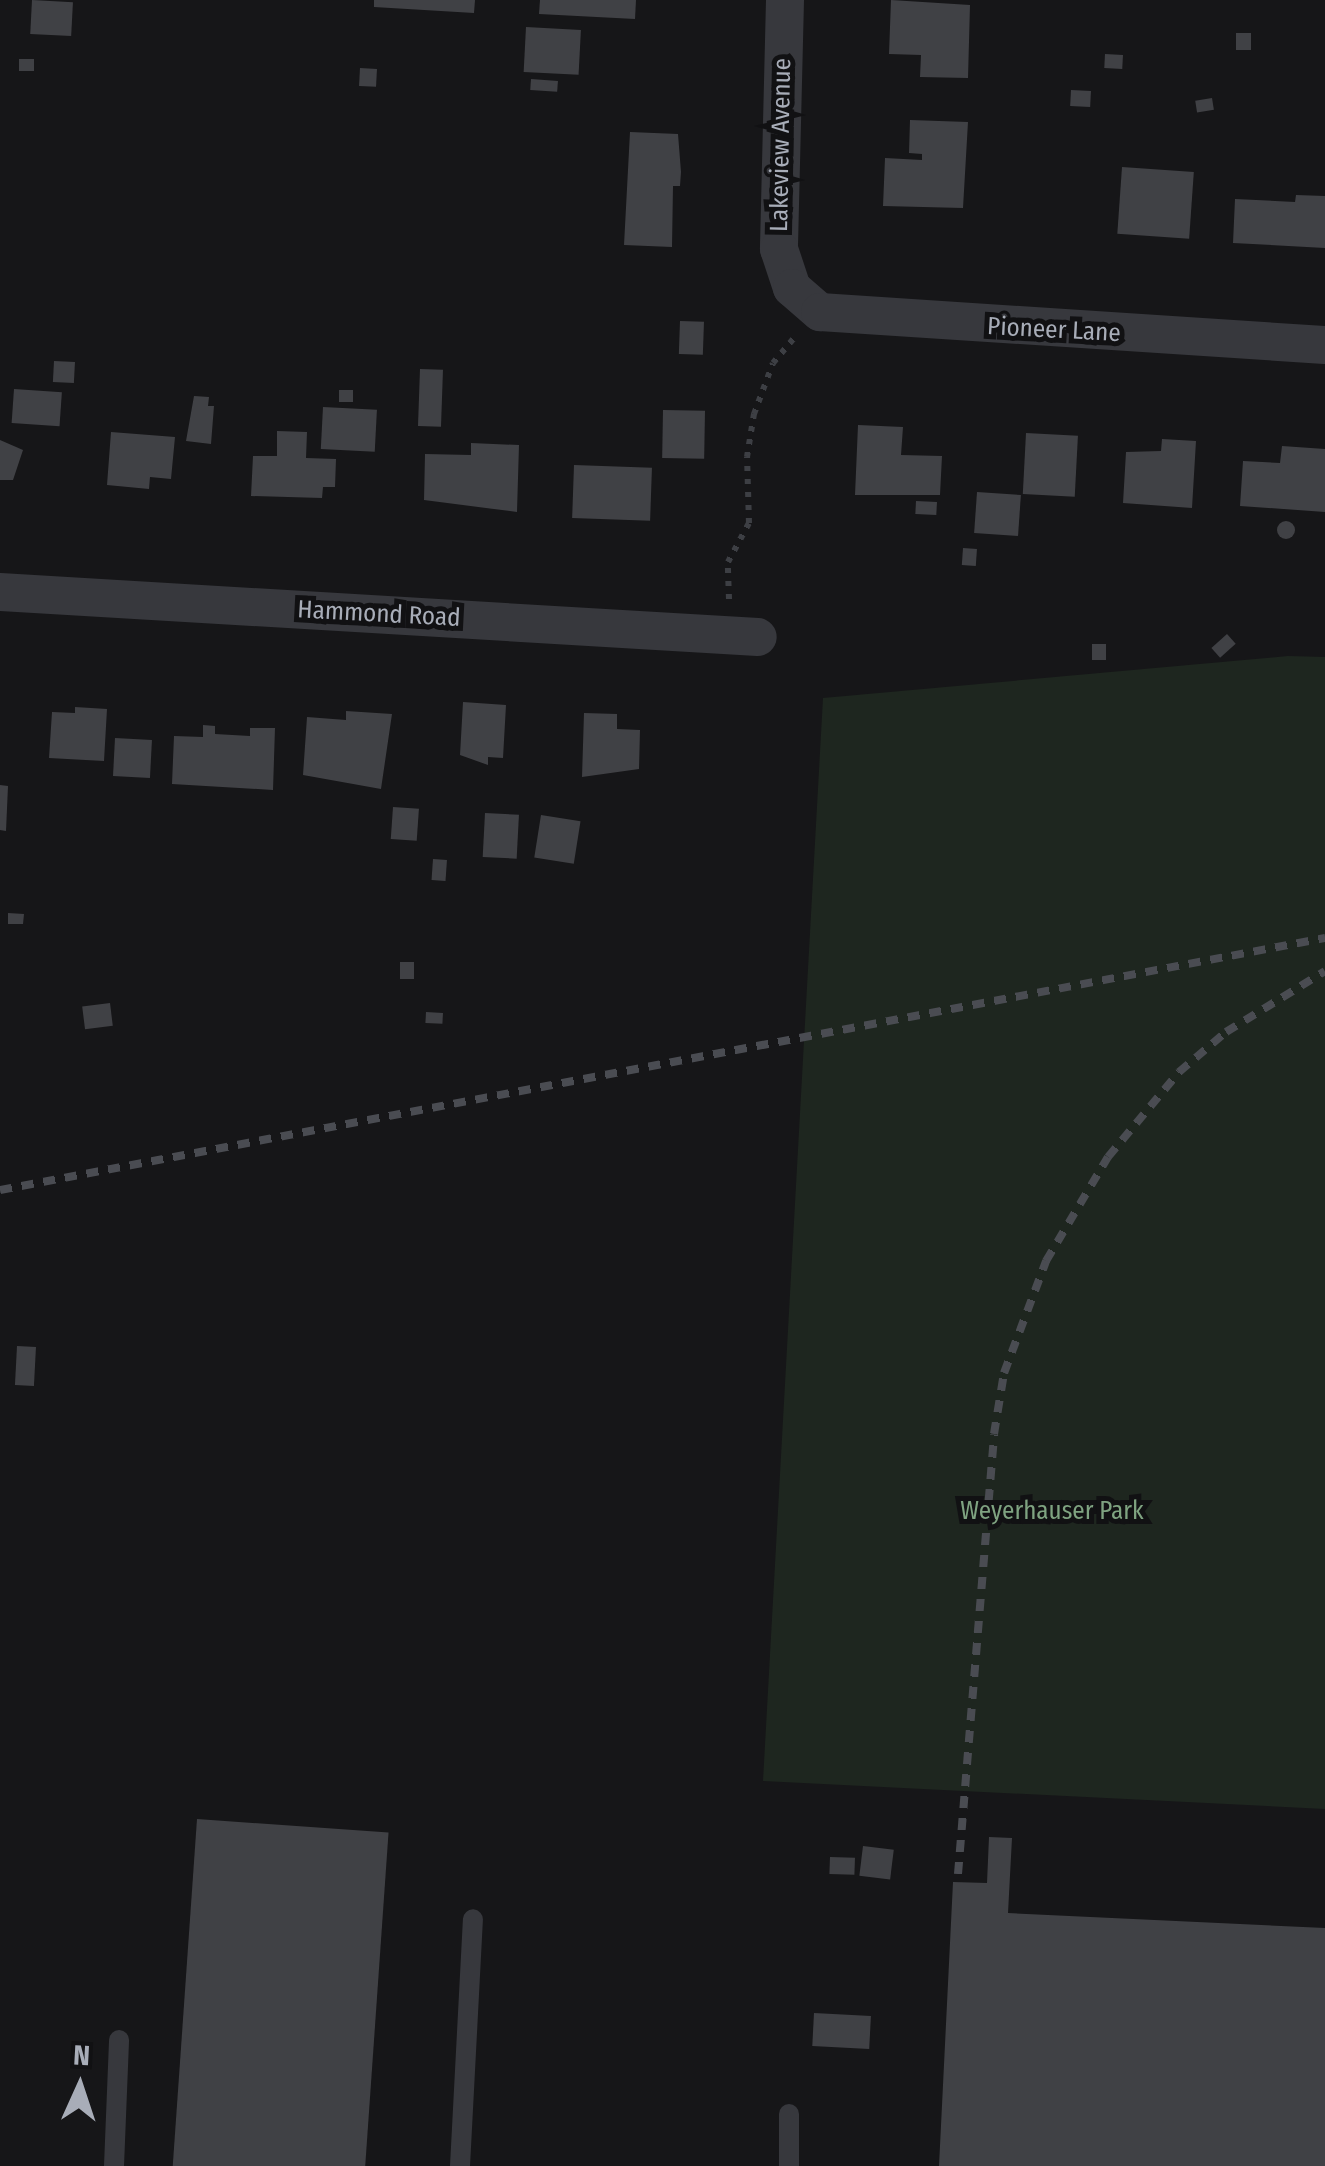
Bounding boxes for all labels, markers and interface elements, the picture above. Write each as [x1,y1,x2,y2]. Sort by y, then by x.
street label: Lakeview Avenue [764,58,798,232]
street label: Pioneer Lane [986,312,1122,348]
street label: Hammond Road [297,595,461,633]
park label: Weyerhauser Park [960,1496,1144,1526]
north arrow [30,2036,130,2136]
text: N [72,2039,91,2072]

